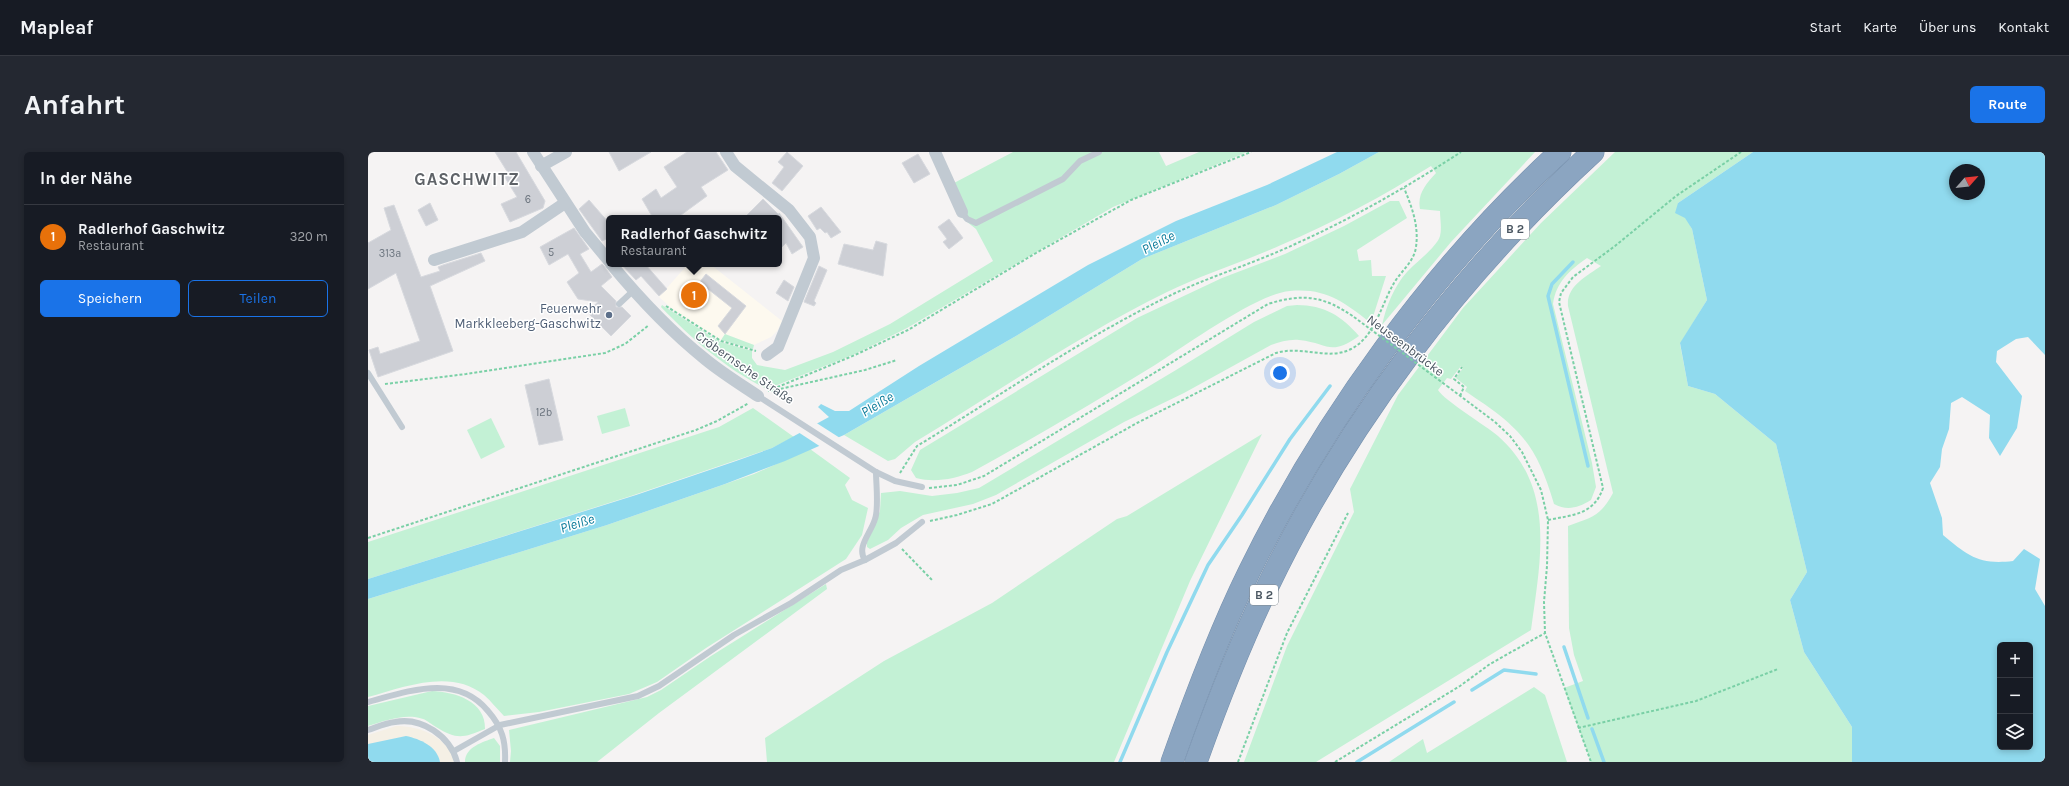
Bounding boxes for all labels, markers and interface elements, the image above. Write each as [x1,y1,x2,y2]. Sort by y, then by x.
text: Mapleaf [20,17,93,39]
text: Start [1809,19,1841,36]
text: Karte [1863,19,1897,36]
text: Über uns [1919,19,1976,36]
text: Kontakt [1998,19,2049,36]
button: Route [1970,86,2045,123]
text: Anfahrt [24,88,125,121]
north arrow [1949,164,1985,200]
text: In der Nähe [40,168,132,188]
district label: GASCHWITZ [414,169,520,189]
house number: 6 [525,193,531,206]
popup [606,215,782,267]
road number: B 2 [1501,219,1529,239]
text: Radlerhof Gaschwitz [78,220,225,238]
text: Radlerhof Gaschwitz [621,225,767,243]
water label: Pleiße [1139,227,1178,258]
text: 1 [51,229,55,244]
text: 320 m [290,229,328,244]
text: Restaurant [78,238,144,253]
text: Restaurant [621,243,687,258]
house number: 5 [548,246,554,259]
house number: 313a [379,247,401,260]
button: Speichern [40,280,180,317]
button: Teilen [188,280,328,317]
pin: 1 [681,280,707,310]
place label: Feuerwehr Markkleeberg-Gaschwitz [454,301,601,331]
marker: Feuerwehr Markkleeberg-Gaschwitz [604,310,614,320]
street label: Neuseenbrücke [1364,312,1447,379]
street label: Cröbernsche Straße [692,328,797,407]
your location [1270,363,1290,383]
water label: Pleiße [858,388,897,421]
house number: 12b [536,406,552,419]
water label: Pleiße [558,510,597,537]
road number: B 2 [1250,585,1278,605]
map controls [1997,642,2033,750]
button: + [1997,642,2033,678]
button: − [1997,678,2033,714]
button: layers [1997,714,2033,750]

